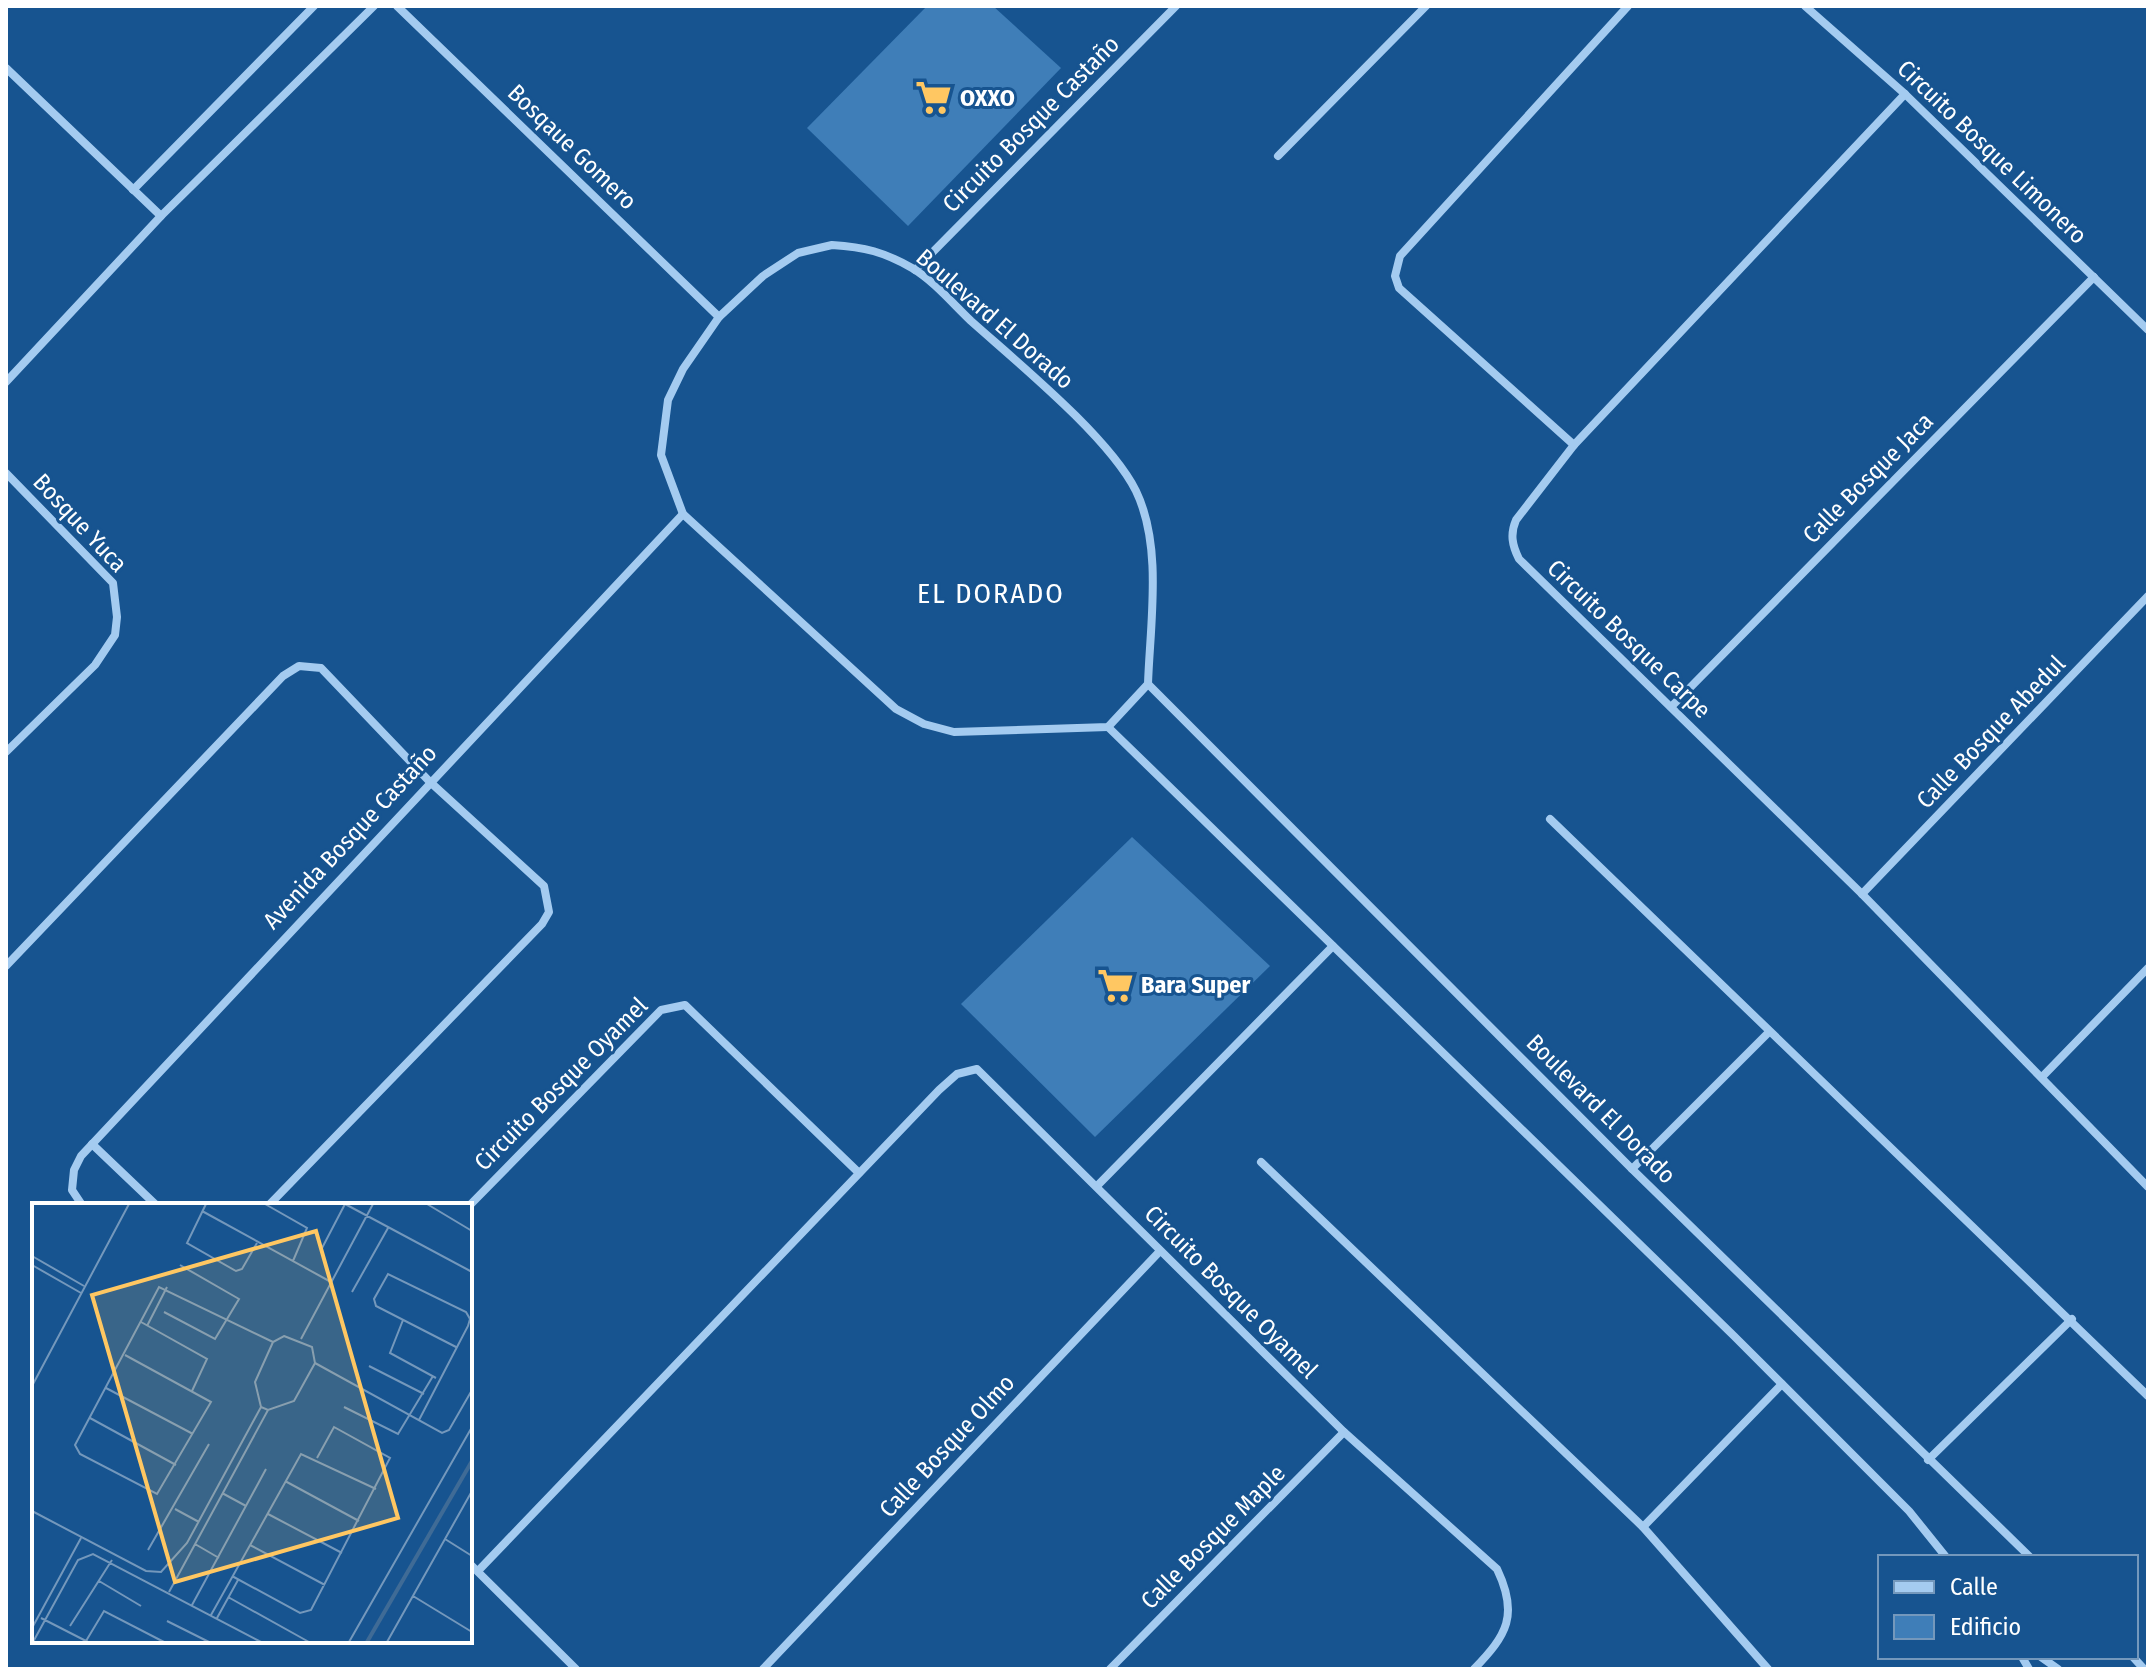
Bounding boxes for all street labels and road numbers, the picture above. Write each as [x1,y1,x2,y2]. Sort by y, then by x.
street label: Circuito Bosque Castaño [937,30,1125,218]
street label: Circuito Bosque Limonero [1892,54,2092,250]
street label: Bosqaue Gomero [502,79,642,215]
street label: Boulevard El Dorado [911,243,1079,395]
street label: Calle Bosque Jaca [1797,407,1939,549]
street label: Bosque Yuca [27,468,133,578]
street label: Circuito Bosque Carpe [1542,554,1716,724]
street label: Calle Bosque Abedul [1911,650,2071,814]
street label: Avenida Bosque Castaño [257,739,443,935]
street label: Circuito Bosque Oyamel [469,992,653,1176]
street label: Boulevard El Dorado [1521,1029,1681,1189]
street label: Circuito Bosque Oyamel [1139,1200,1323,1384]
street label: Calle Bosque Olmo [874,1369,1020,1523]
street label: Calle Bosque Maple [1135,1459,1291,1615]

